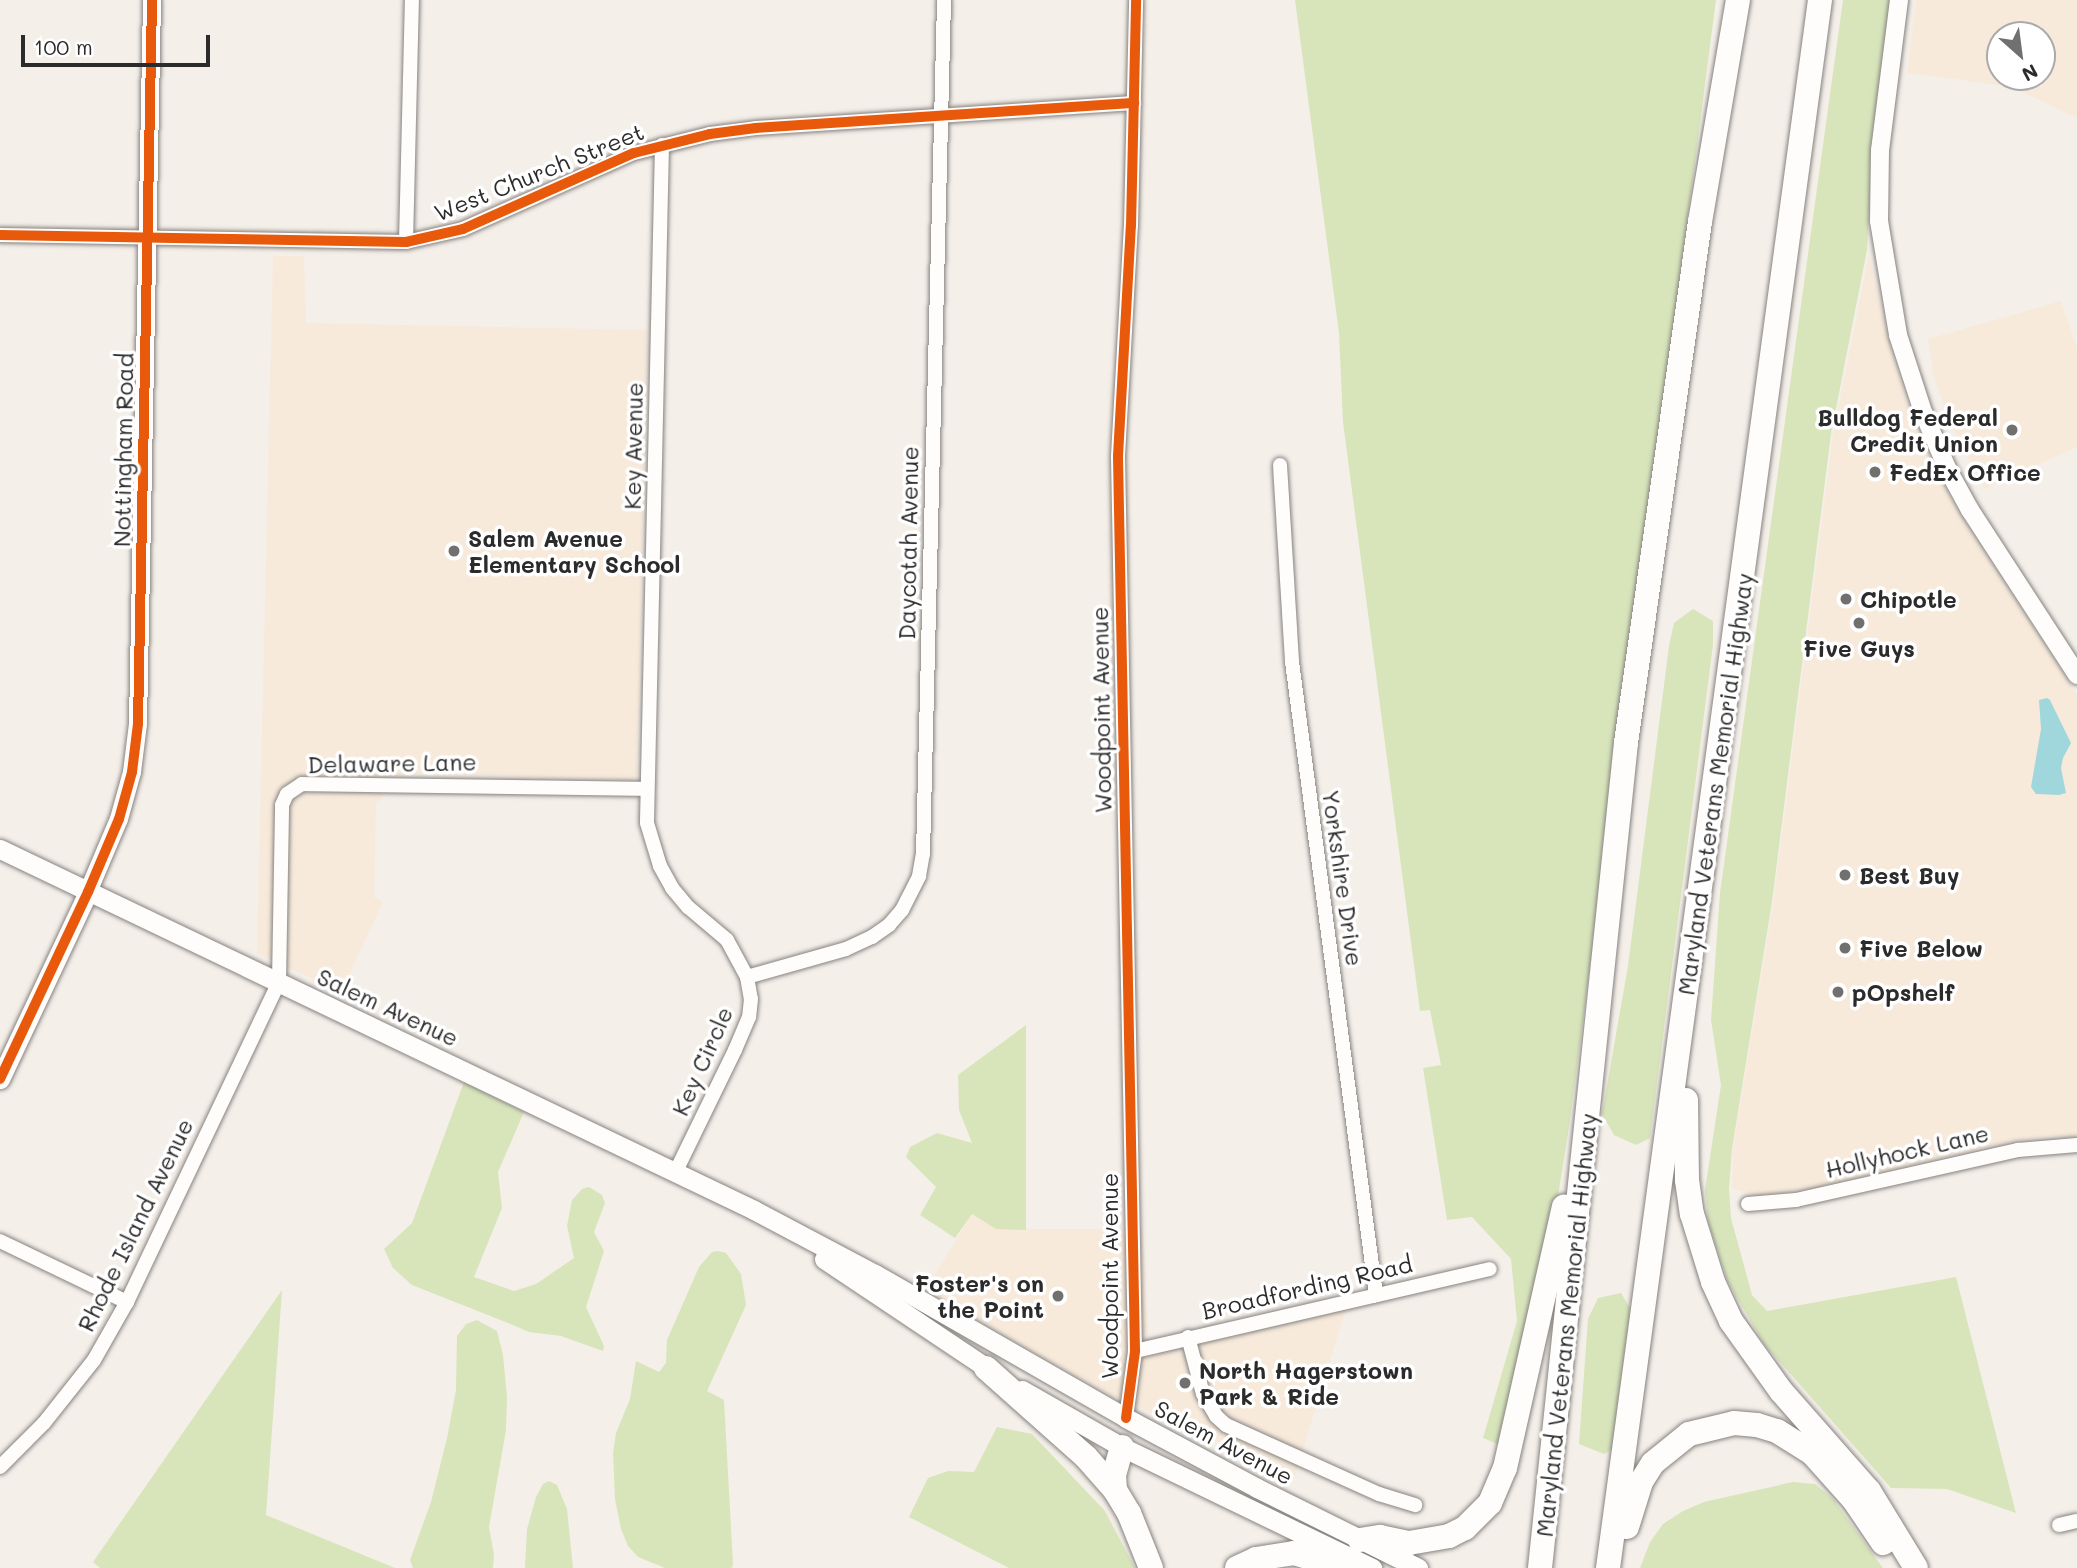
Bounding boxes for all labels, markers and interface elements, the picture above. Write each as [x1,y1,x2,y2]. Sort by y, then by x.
scale bar [24,21,214,65]
north arrow [1986,21,2056,91]
text: 100 m [34,33,93,60]
text: N [2018,59,2042,88]
street label: West Church Street [430,117,648,227]
street label: Nottingham Road [108,353,138,547]
street label: Key Avenue [618,382,648,510]
place label: Bulldog Federal Credit Union [1817,403,1998,457]
marker: Bulldog Federal Credit Union [2004,422,2020,438]
street label: Daycotah Avenue [893,446,923,640]
place label: FedEx Office [1889,458,2041,486]
marker: FedEx Office [1867,464,1883,480]
place label: Salem Avenue Elementary School [468,524,681,578]
marker: Salem Avenue Elementary School [446,543,462,559]
street label: Maryland Veterans Memorial Highway [1672,571,1758,997]
place label: Chipotle [1860,585,1957,613]
marker: Chipotle [1838,591,1854,607]
street label: Woodpoint Avenue [1085,606,1117,814]
marker: Five Guys [1851,615,1867,631]
place label: Five Guys [1803,634,1915,662]
street label: Delaware Lane [307,748,477,778]
street label: Yorkshire Drive [1317,788,1369,968]
place label: Best Buy [1859,861,1959,889]
marker: Best Buy [1837,867,1853,883]
place label: Five Below [1859,934,1983,962]
marker: Five Below [1837,940,1853,956]
street label: Salem Avenue [313,962,463,1052]
place label: pOpshelf [1852,978,1954,1006]
marker: pOpshelf [1830,984,1846,1000]
street label: Key Circle [666,1002,738,1120]
street label: Maryland Veterans Memorial Highway [1530,1112,1602,1538]
street label: Rhode Island Avenue [71,1114,199,1336]
street label: Hollyhock Lane [1823,1119,1991,1183]
street label: Woodpoint Avenue [1095,1173,1123,1379]
street label: Broadfording Road [1199,1249,1415,1325]
place label: Foster's on the Point [915,1269,1044,1323]
marker: Foster's on the Point [1050,1288,1066,1304]
place label: North Hagerstown Park & Ride [1199,1356,1413,1410]
marker: North Hagerstown Park & Ride [1177,1375,1193,1391]
street label: Salem Avenue [1150,1394,1298,1490]

